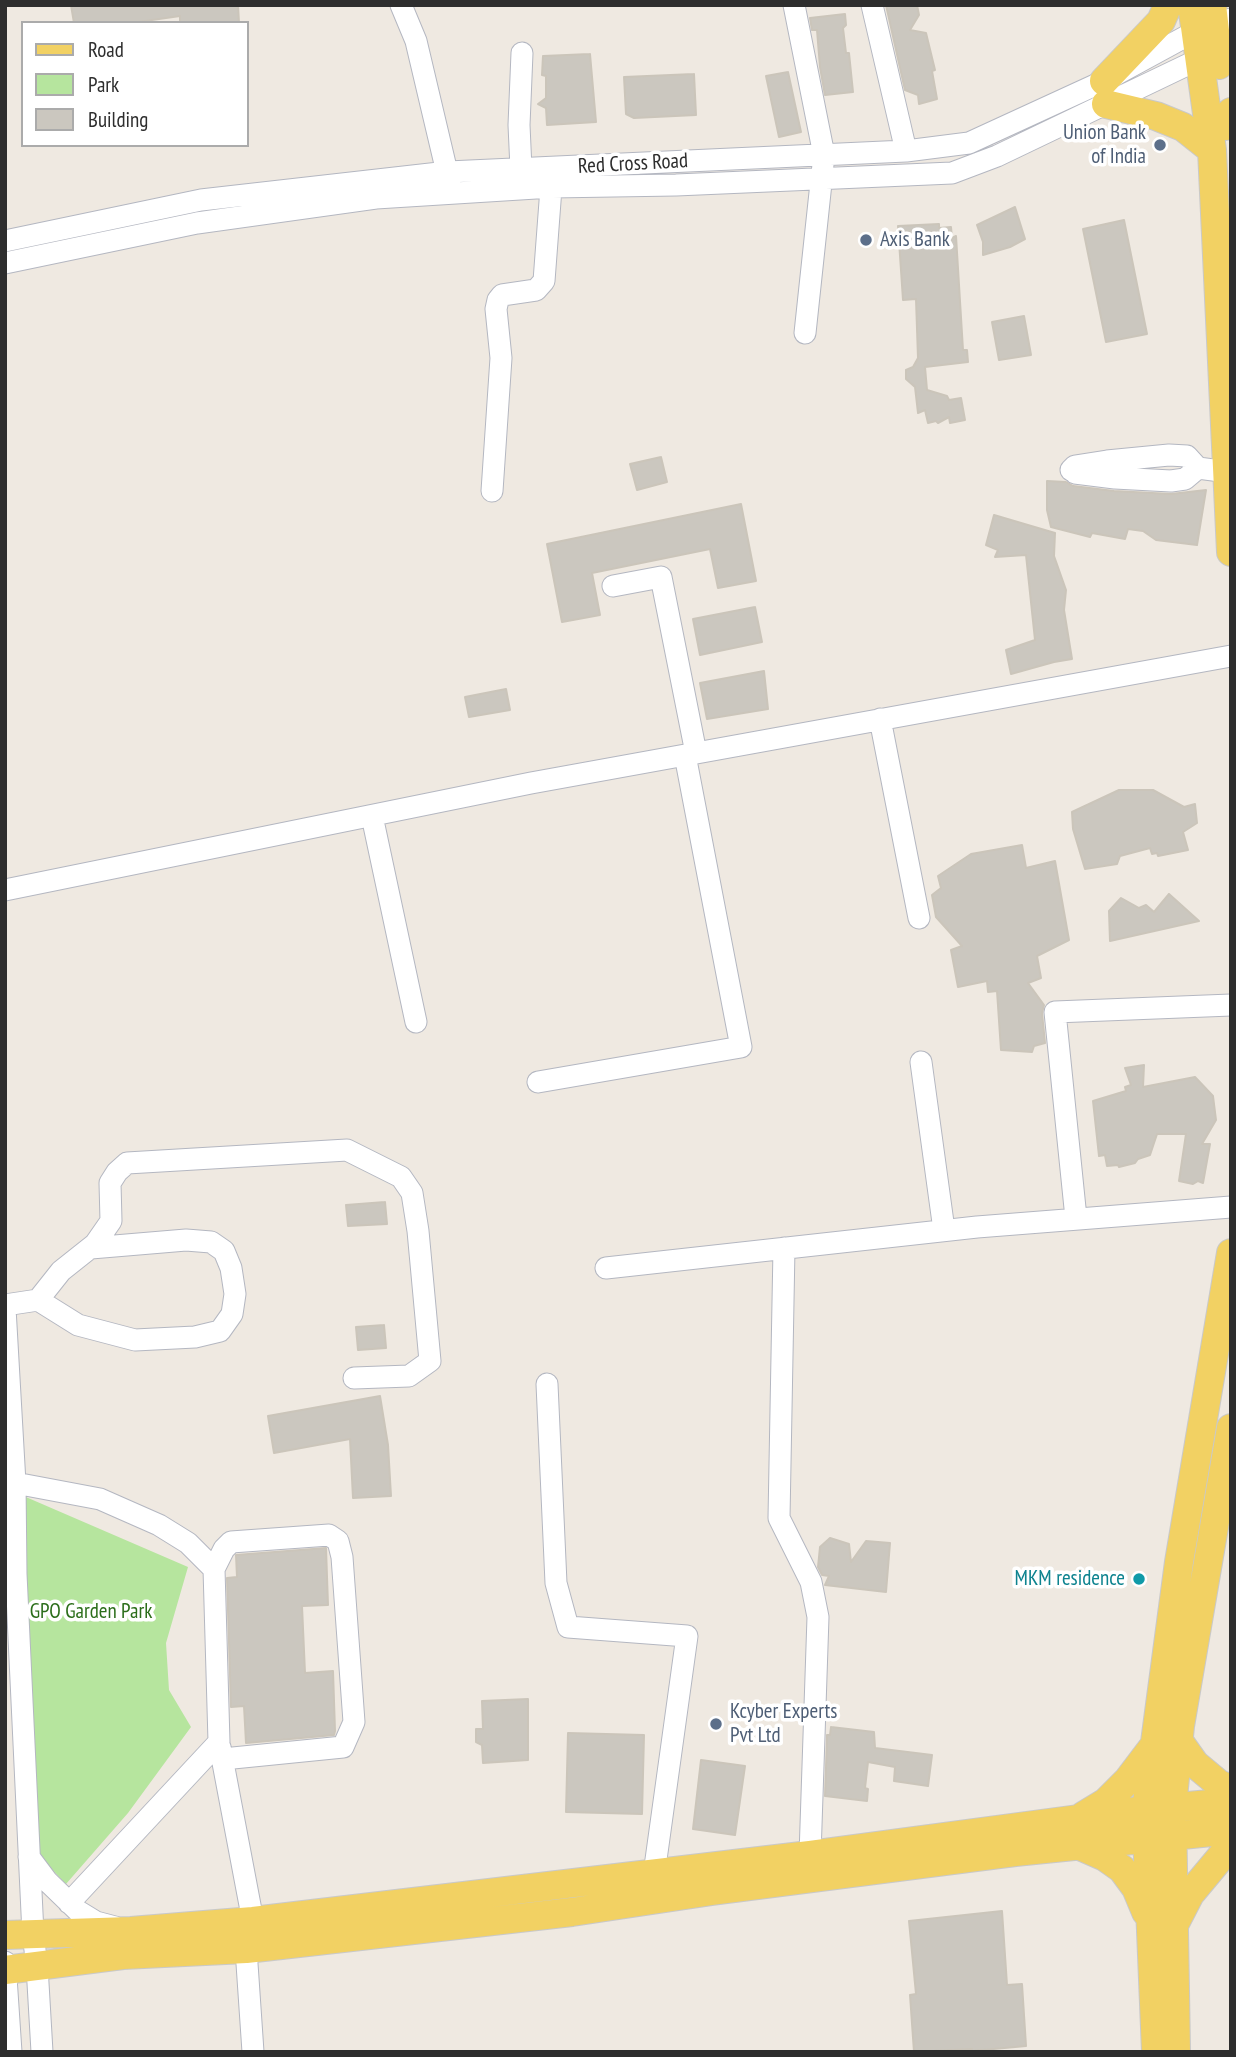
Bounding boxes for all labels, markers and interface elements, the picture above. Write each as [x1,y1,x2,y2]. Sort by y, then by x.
legend [21,21,248,147]
text: Road [88,36,124,63]
text: Park [88,71,119,98]
text: Building [88,106,148,133]
place label: Union Bank of India [1063,120,1146,170]
marker: Union Bank of India [1152,137,1168,153]
street label: Red Cross Road [577,149,689,179]
place label: Axis Bank [880,227,950,253]
marker: Axis Bank [858,232,874,248]
place label: MKM residence [1015,1566,1125,1592]
marker: MKM residence [1131,1571,1147,1587]
park label: GPO Garden Park [30,1599,152,1625]
place label: Kcyber Experts Pvt Ltd [730,1699,837,1749]
marker: Kcyber Experts Pvt Ltd [708,1716,724,1732]

